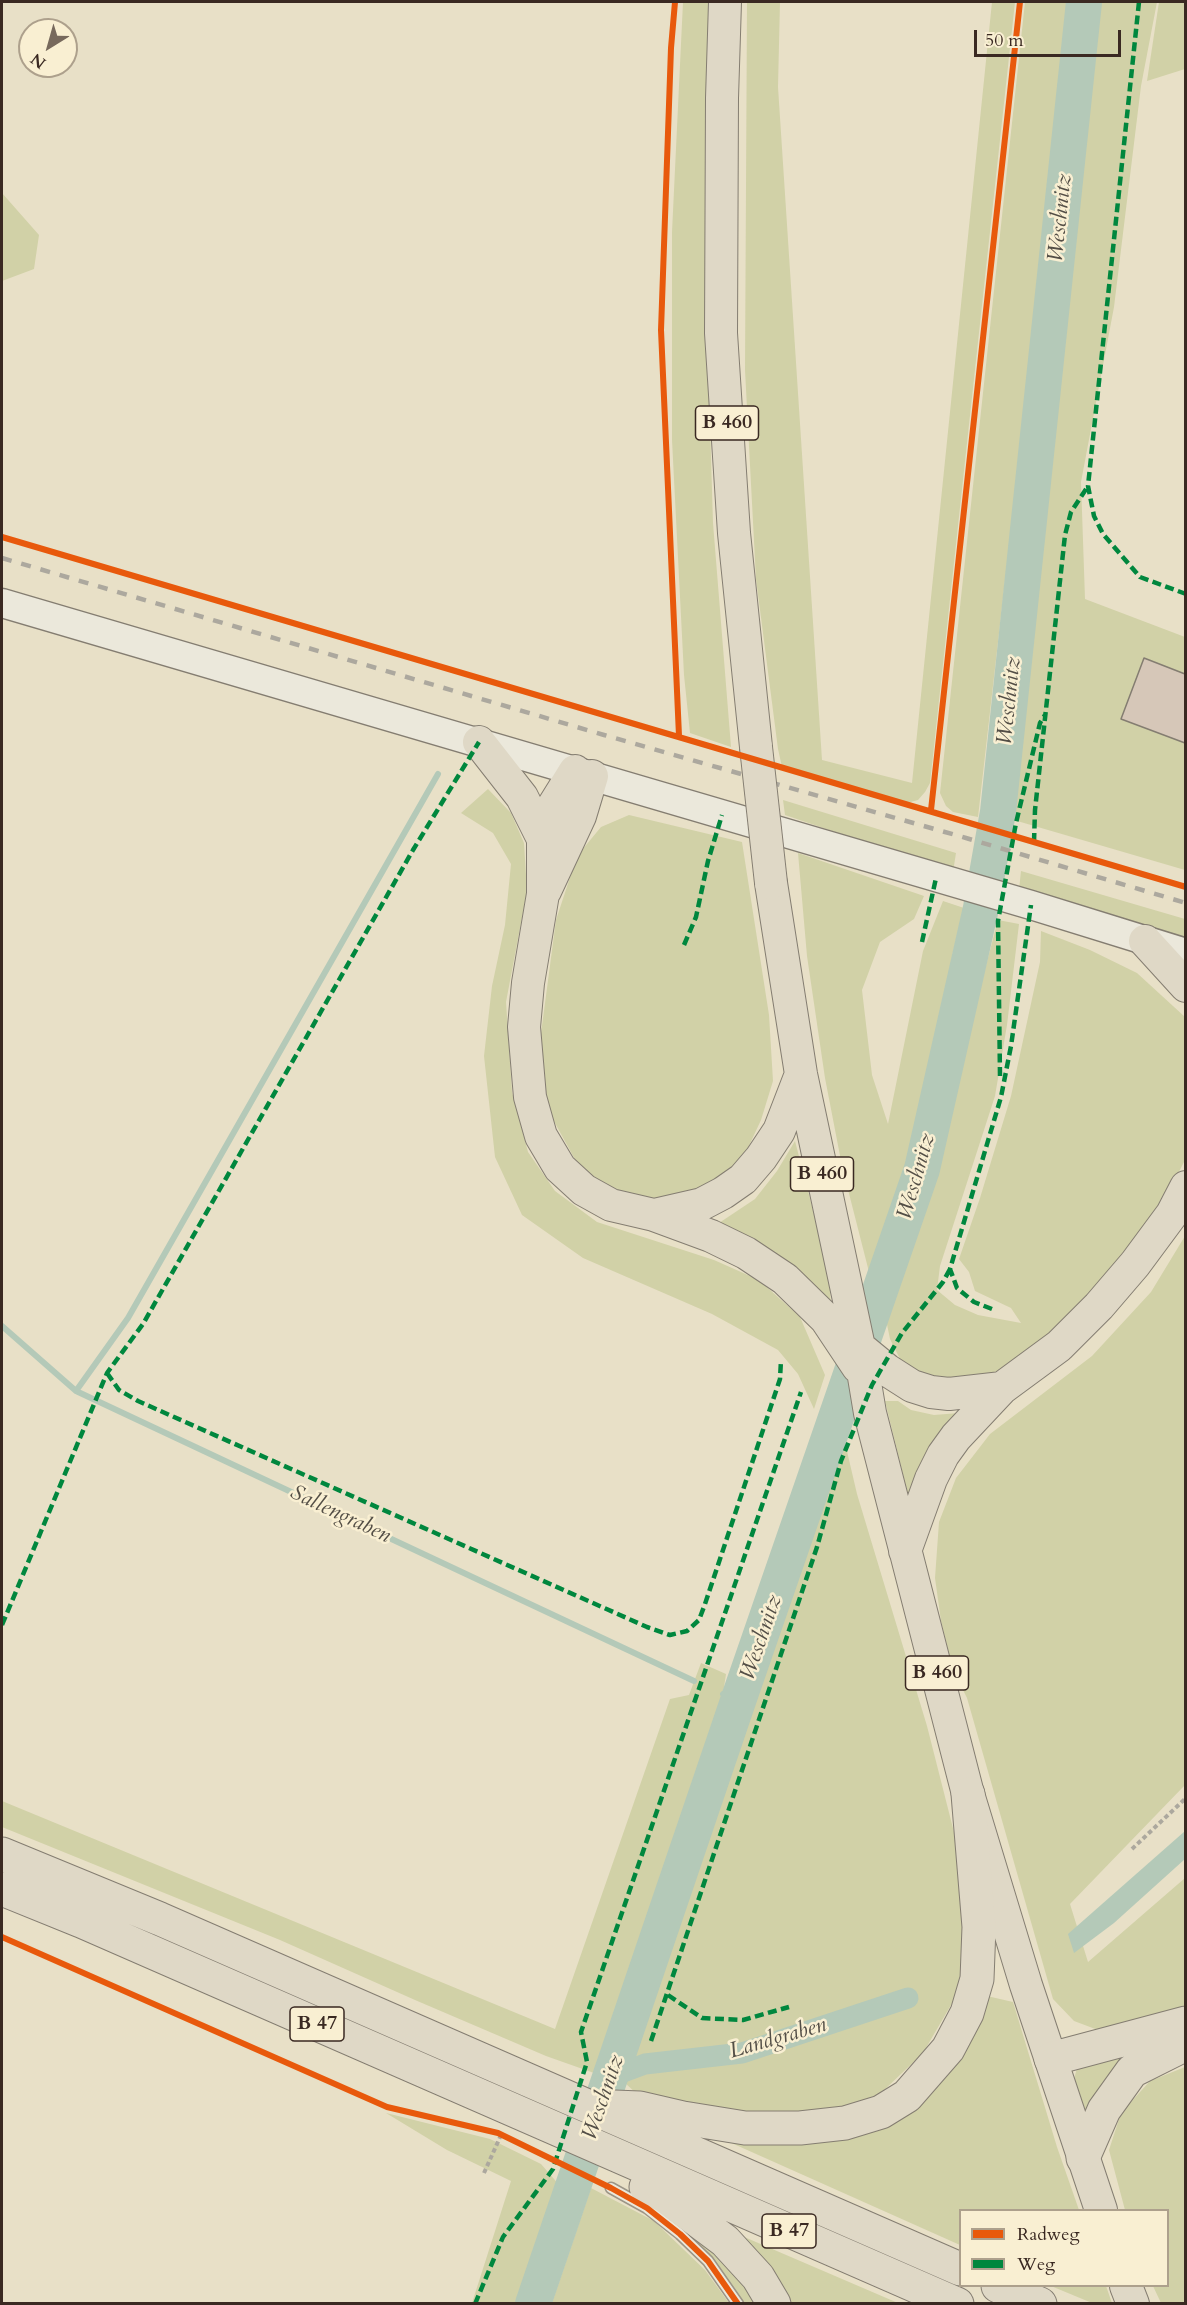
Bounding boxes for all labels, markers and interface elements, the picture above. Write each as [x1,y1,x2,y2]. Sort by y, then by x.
north arrow [18,18,78,78]
scale bar [977,18,1124,56]
text: 50 m [985,28,1024,53]
text: N [26,48,51,74]
water label: Weschnitz [1043,173,1079,263]
road number: B 460 [696,406,758,440]
water label: Weschnitz [992,656,1028,746]
water label: Weschnitz [892,1131,942,1223]
road number: B 460 [790,1157,854,1191]
water label: Sallengraben [285,1480,395,1550]
water label: Weschnitz [735,1592,789,1684]
road number: B 460 [906,1656,968,1690]
road number: B 47 [290,2007,344,2041]
water label: Landgraben [726,2013,830,2065]
water label: Weschnitz [577,2052,631,2144]
legend [959,2209,1169,2287]
road number: B 47 [762,2214,816,2248]
text: Radweg [1017,2222,1080,2247]
text: Weg [1017,2252,1055,2277]

